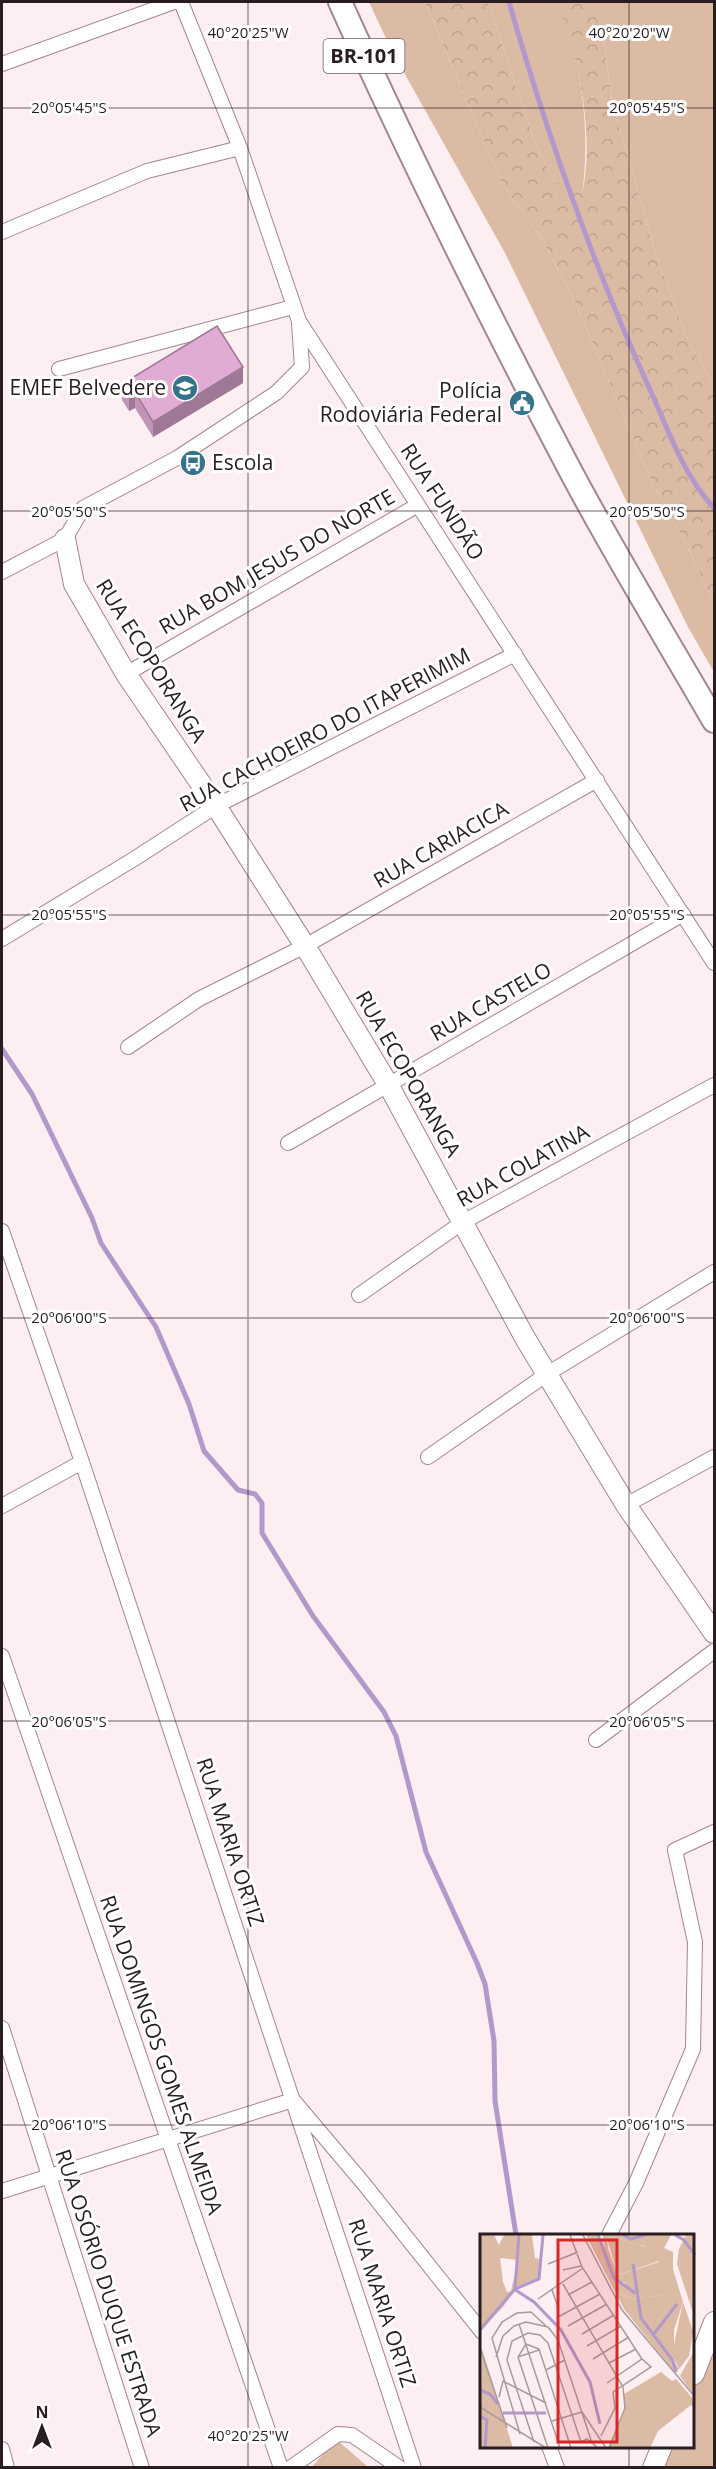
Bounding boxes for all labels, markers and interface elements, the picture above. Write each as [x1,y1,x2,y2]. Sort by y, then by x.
text: 40°20'25"W [208,22,289,42]
text: 40°20'20"W [589,22,670,42]
road number: BR-101 [324,39,404,73]
text: 20°05'45"S [31,97,107,117]
text: 20°05'45"S [609,97,685,117]
place label: EMEF Belvedere [10,373,166,401]
school or university icon: EMEF Belvedere [170,373,200,403]
place label: Polícia Rodoviária Federal [320,376,502,428]
public building icon: Polícia Rodoviária Federal [507,388,537,418]
street label: RUA FUNDÃO [395,438,491,565]
bus stop icon: Escola [178,448,208,478]
place label: Escola [212,448,273,476]
street label: RUA BOM JESUS DO NORTE [154,482,399,640]
text: 20°05'50"S [31,501,107,521]
text: 20°05'50"S [609,501,685,521]
street label: RUA ECOPORANGA [90,573,214,748]
street label: RUA CACHOEIRO DO ITAPERIMIM [174,640,475,818]
street label: RUA CARIACICA [368,794,514,894]
text: 20°05'55"S [31,904,107,924]
text: 20°05'55"S [609,904,685,924]
street label: RUA CASTELO [425,955,556,1047]
street label: RUA ECOPORANGA [350,985,468,1162]
street label: RUA COLATINA [451,1117,594,1213]
text: 20°06'00"S [31,1307,107,1327]
text: 20°06'00"S [609,1307,685,1327]
text: 20°06'05"S [31,1711,107,1731]
text: 20°06'05"S [609,1711,685,1731]
street label: RUA MARIA ORTIZ [191,1754,271,1929]
street label: RUA DOMINGOS GOMES ALMEIDA [94,1891,230,2219]
text: 20°06'10"S [31,2114,107,2134]
text: 20°06'10"S [609,2114,685,2134]
street label: RUA OSÓRIO DUQUE ESTRADA [49,2145,169,2441]
street label: RUA MARIA ORTIZ [343,2215,423,2390]
inset map [480,2234,695,2448]
north arrow [12,2397,72,2457]
text: N [35,2401,49,2423]
text: 40°20'25"W [208,2425,289,2445]

